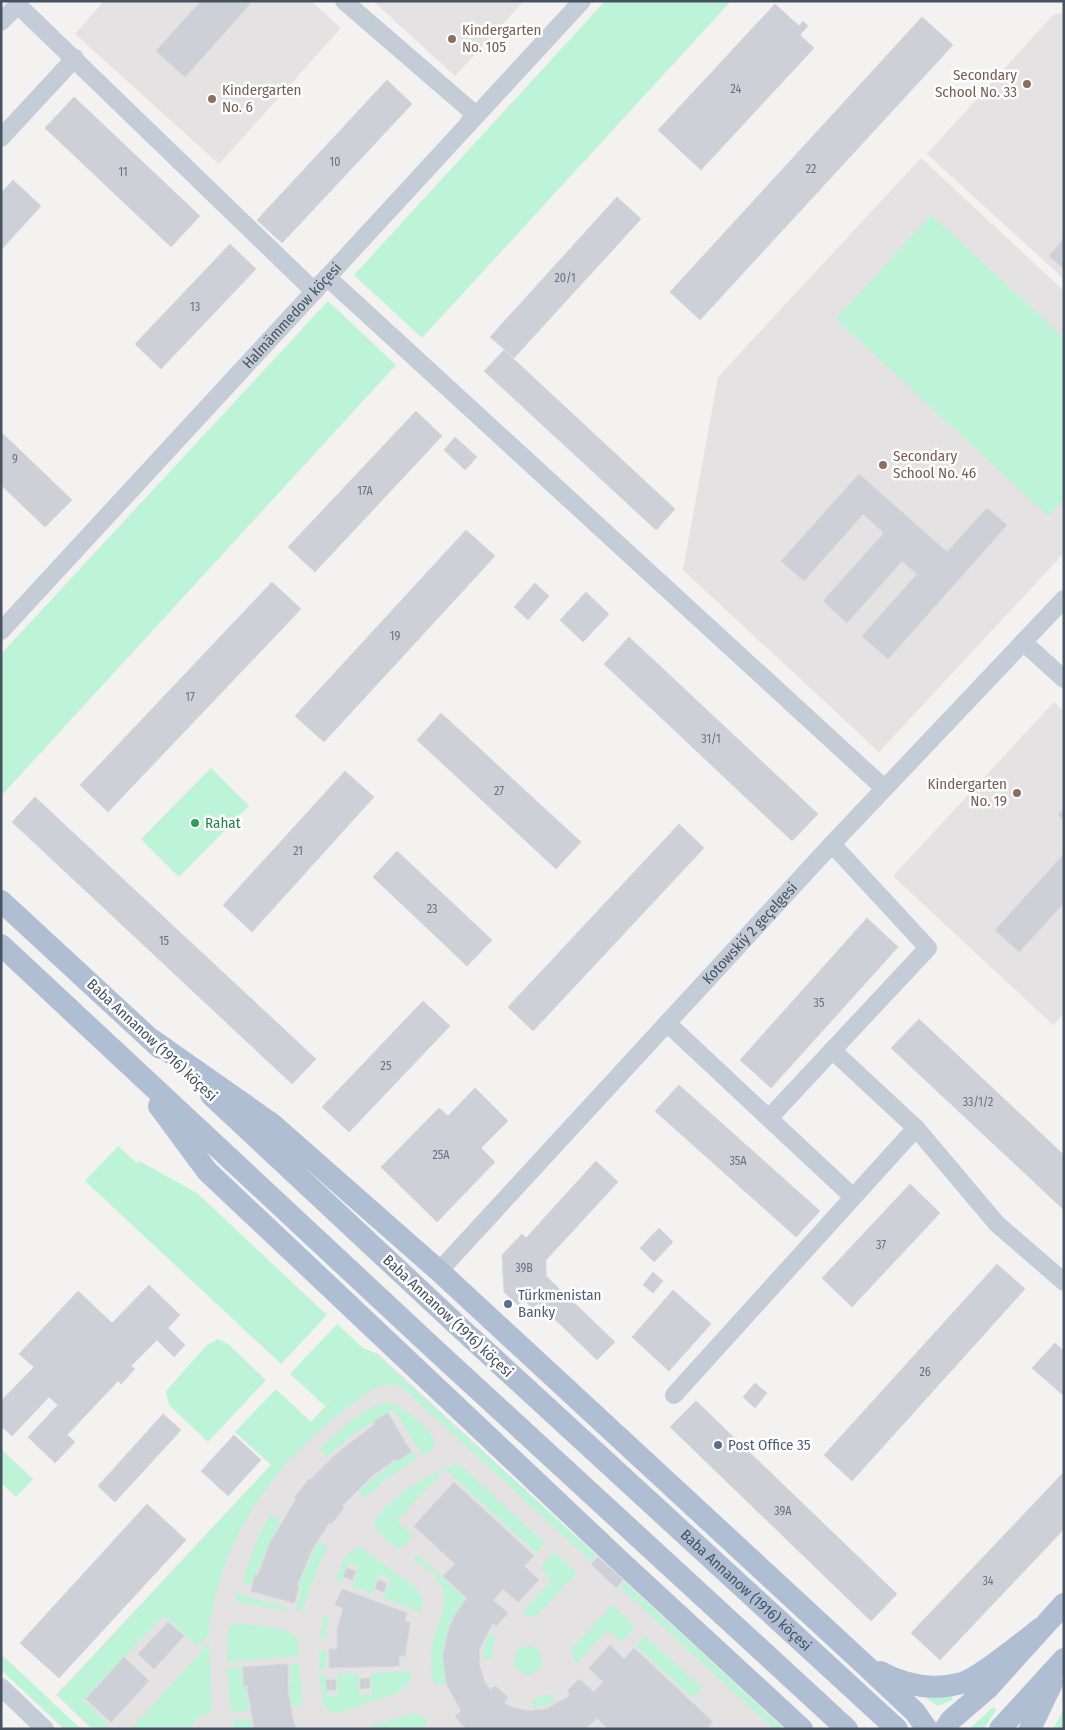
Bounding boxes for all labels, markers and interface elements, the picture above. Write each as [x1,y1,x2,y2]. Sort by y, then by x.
place label: Kindergarten No. 105 [462,21,541,56]
marker: Kindergarten No. 105 [446,33,458,45]
place label: Secondary School No. 33 [935,66,1017,101]
marker: Secondary School No. 33 [1021,78,1033,90]
place label: Kindergarten No. 6 [222,81,301,116]
house number: 24 [731,82,742,96]
marker: Kindergarten No. 6 [206,93,218,105]
house number: 10 [330,155,340,169]
house number: 22 [806,162,816,176]
house number: 11 [118,165,128,179]
street label: Halmämmedow köçesi [239,259,345,372]
house number: 20/1 [554,271,576,285]
house number: 13 [190,300,200,314]
place label: Secondary School No. 46 [893,447,976,482]
house number: 9 [12,452,18,466]
marker: Secondary School No. 46 [877,459,889,471]
house number: 17A [357,484,373,498]
house number: 19 [390,629,400,643]
house number: 17 [185,690,195,704]
house number: 31/1 [701,732,721,746]
place label: Kindergarten No. 19 [928,775,1007,810]
house number: 27 [494,784,504,798]
marker: Kindergarten No. 19 [1011,787,1023,799]
place label: Rahat [205,814,241,832]
marker: Rahat [189,817,201,829]
house number: 21 [293,844,303,858]
street label: Kotowskiý 2 geçelgesi [699,879,801,988]
house number: 23 [427,902,437,916]
house number: 15 [159,934,170,948]
street label: Baba Annanow (1916) köçesi [83,975,221,1105]
house number: 35 [814,996,825,1010]
house number: 25 [381,1059,392,1073]
house number: 33/1/2 [963,1095,993,1109]
house number: 25A [432,1148,450,1162]
house number: 35A [729,1154,747,1168]
house number: 37 [876,1238,886,1252]
street label: Baba Annanow (1916) köçesi [379,1251,517,1381]
house number: 39B [515,1261,533,1275]
place label: Türkmenistan Banky [518,1286,602,1321]
marker: Türkmenistan Banky [502,1298,514,1310]
house number: 26 [919,1365,931,1379]
place label: Post Office 35 [728,1436,811,1454]
marker: Post Office 35 [712,1439,724,1451]
house number: 39A [774,1504,792,1518]
street label: Baba Annanow (1916) köçesi [677,1526,815,1655]
house number: 34 [982,1574,994,1588]

